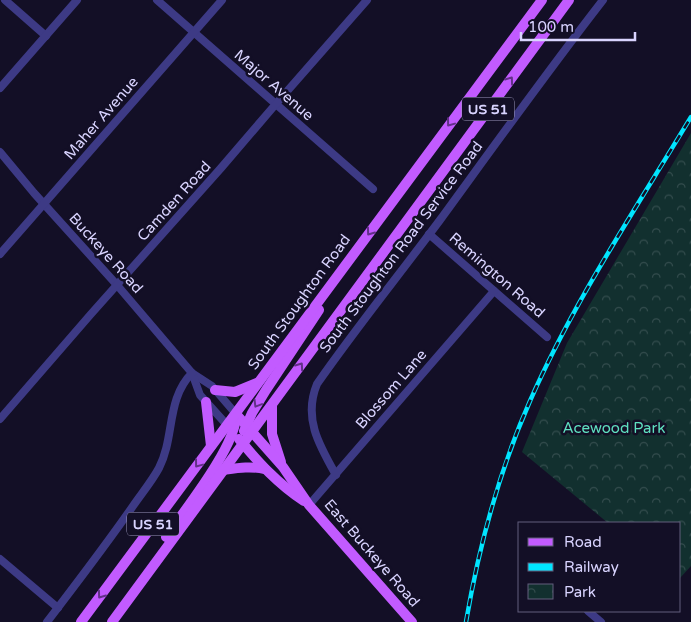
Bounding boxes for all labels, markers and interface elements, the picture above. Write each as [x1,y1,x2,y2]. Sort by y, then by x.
scale bar [521,10,635,42]
text: 100 m [528,18,574,36]
street label: Major Avenue [231,46,317,124]
street label: Maher Avenue [60,73,142,163]
one-way arrow [504,77,512,86]
road number: US 51 [462,98,514,120]
one-way arrow [447,117,456,127]
street label: South Stoughton Road Service Road [316,138,486,356]
street label: Camden Road [133,157,215,245]
street label: Buckeye Road [65,209,147,297]
one-way arrow [367,226,376,236]
street label: Remington Road [446,229,548,321]
street label: South Stoughton Road [244,231,354,373]
street label: Blossom Lane [352,346,430,432]
one-way arrow [294,363,303,372]
one-way arrow [254,398,264,407]
park label: Acewood Park [563,419,665,437]
one-way arrow [195,458,203,467]
street label: East Buckeye Road [320,496,424,610]
road number: US 51 [127,512,179,536]
legend [518,522,681,612]
text: Road [564,533,602,551]
text: Railway [564,558,619,576]
text: Park [564,583,596,601]
one-way arrow [98,589,106,598]

